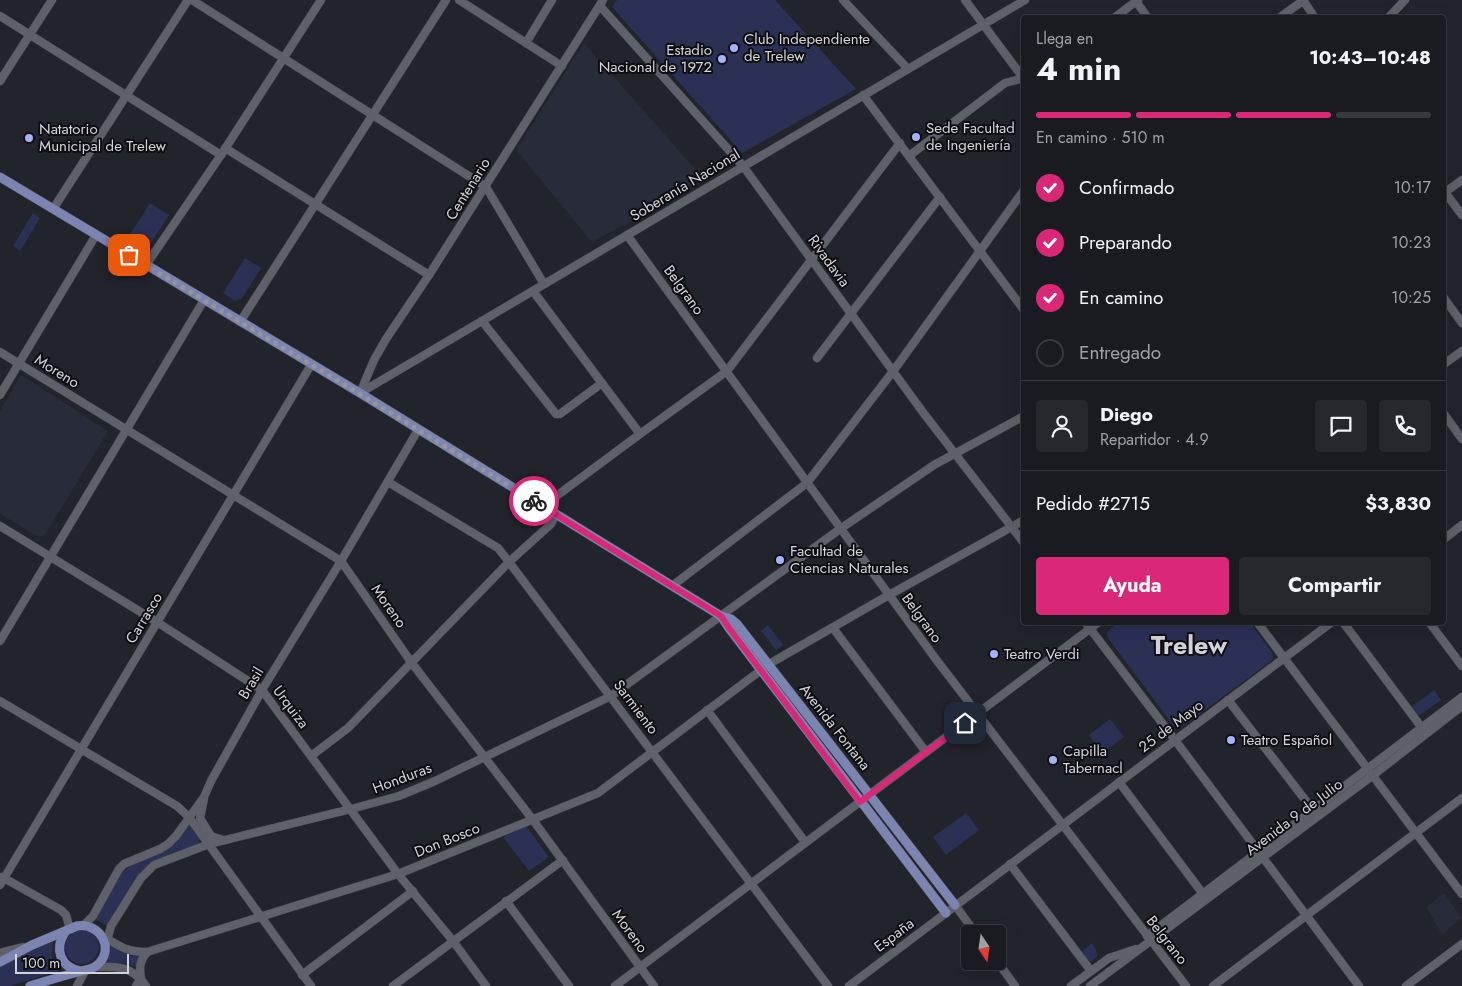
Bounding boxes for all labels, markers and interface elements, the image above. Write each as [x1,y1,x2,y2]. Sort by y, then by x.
text: Llega en [1036,27,1093,50]
place label: Club Independiente de Trelew [744,28,870,67]
place label: Estadio Nacional de 1972 [599,39,712,78]
marker: Club Independiente de Trelew [728,42,740,54]
text: 10:43–10:48 [1309,44,1431,71]
text: 4 min [1036,46,1121,92]
marker: Estadio Nacional de 1972 [716,53,728,65]
place label: Sede Facultad de Ingeniería [926,117,1015,156]
place label: Natatorio Municipal de Trelew [39,118,167,157]
text: En camino · 510 m [1036,126,1165,149]
marker: Sede Facultad de Ingeniería [910,131,922,143]
marker: Natatorio Municipal de Trelew [23,132,35,144]
street label: Soberanía Nacional [626,143,744,227]
street label: Centenario [440,154,496,224]
icon: check [1036,174,1064,202]
text: Confirmado [1079,174,1174,201]
text: 10:17 [1394,176,1431,199]
icon: check [1036,229,1064,257]
text: Preparando [1079,229,1172,256]
street label: Rivadavia [803,230,855,292]
text: 10:23 [1392,231,1431,254]
pin [108,234,150,276]
icon: bag [115,241,143,269]
street label: Belgrano [658,261,710,319]
icon: check [1036,284,1064,312]
text: En camino [1079,284,1163,311]
text: 10:25 [1391,286,1431,309]
text: Entregado [1079,339,1161,366]
street label: Moreno [30,349,84,393]
button: person [1036,400,1088,452]
button: chat [1315,400,1367,452]
button: phone [1379,400,1431,452]
text: Diego [1100,401,1153,428]
text: Repartidor · 4.9 [1100,428,1209,451]
courier [509,476,559,526]
icon: bike [520,487,548,515]
text: Pedido #2715 [1036,490,1150,517]
text: $3,830 [1365,490,1431,517]
place label: Facultad de Ciencias Naturales [790,540,909,579]
marker: Facultad de Ciencias Naturales [774,554,786,566]
button: Ayuda [1036,557,1229,615]
button: Compartir [1239,557,1431,615]
street label: Moreno [366,580,412,632]
street label: Carrasco [120,588,168,648]
street label: Belgrano [896,589,948,647]
district label: Trelew [1151,627,1228,663]
place label: Teatro Verdi [1004,643,1080,665]
marker: Teatro Verdi [988,648,1000,660]
street label: Brasil [233,663,269,703]
street label: Sarmiento [608,675,664,739]
street label: Avenida Fontana [794,679,876,775]
street label: Urquiza [268,681,314,733]
street label: 25 de Mayo [1134,694,1208,758]
pin [944,702,986,744]
icon: home [951,709,979,737]
place label: Teatro Español [1241,729,1332,751]
marker: Teatro Español [1225,734,1237,746]
place label: Capilla Tabernacl [1063,740,1123,779]
marker: Capilla Tabernacl [1047,754,1059,766]
street label: Honduras [369,757,435,799]
street label: Avenida 9 de Julio [1241,773,1347,861]
street label: Don Bosco [411,817,483,863]
street label: Moreno [607,905,653,957]
street label: Belgrano [1141,911,1193,969]
street label: España [869,913,919,957]
north arrow [961,925,1006,970]
map controls [961,925,1006,970]
scale bar [15,951,129,974]
text: 100 m [22,953,60,973]

